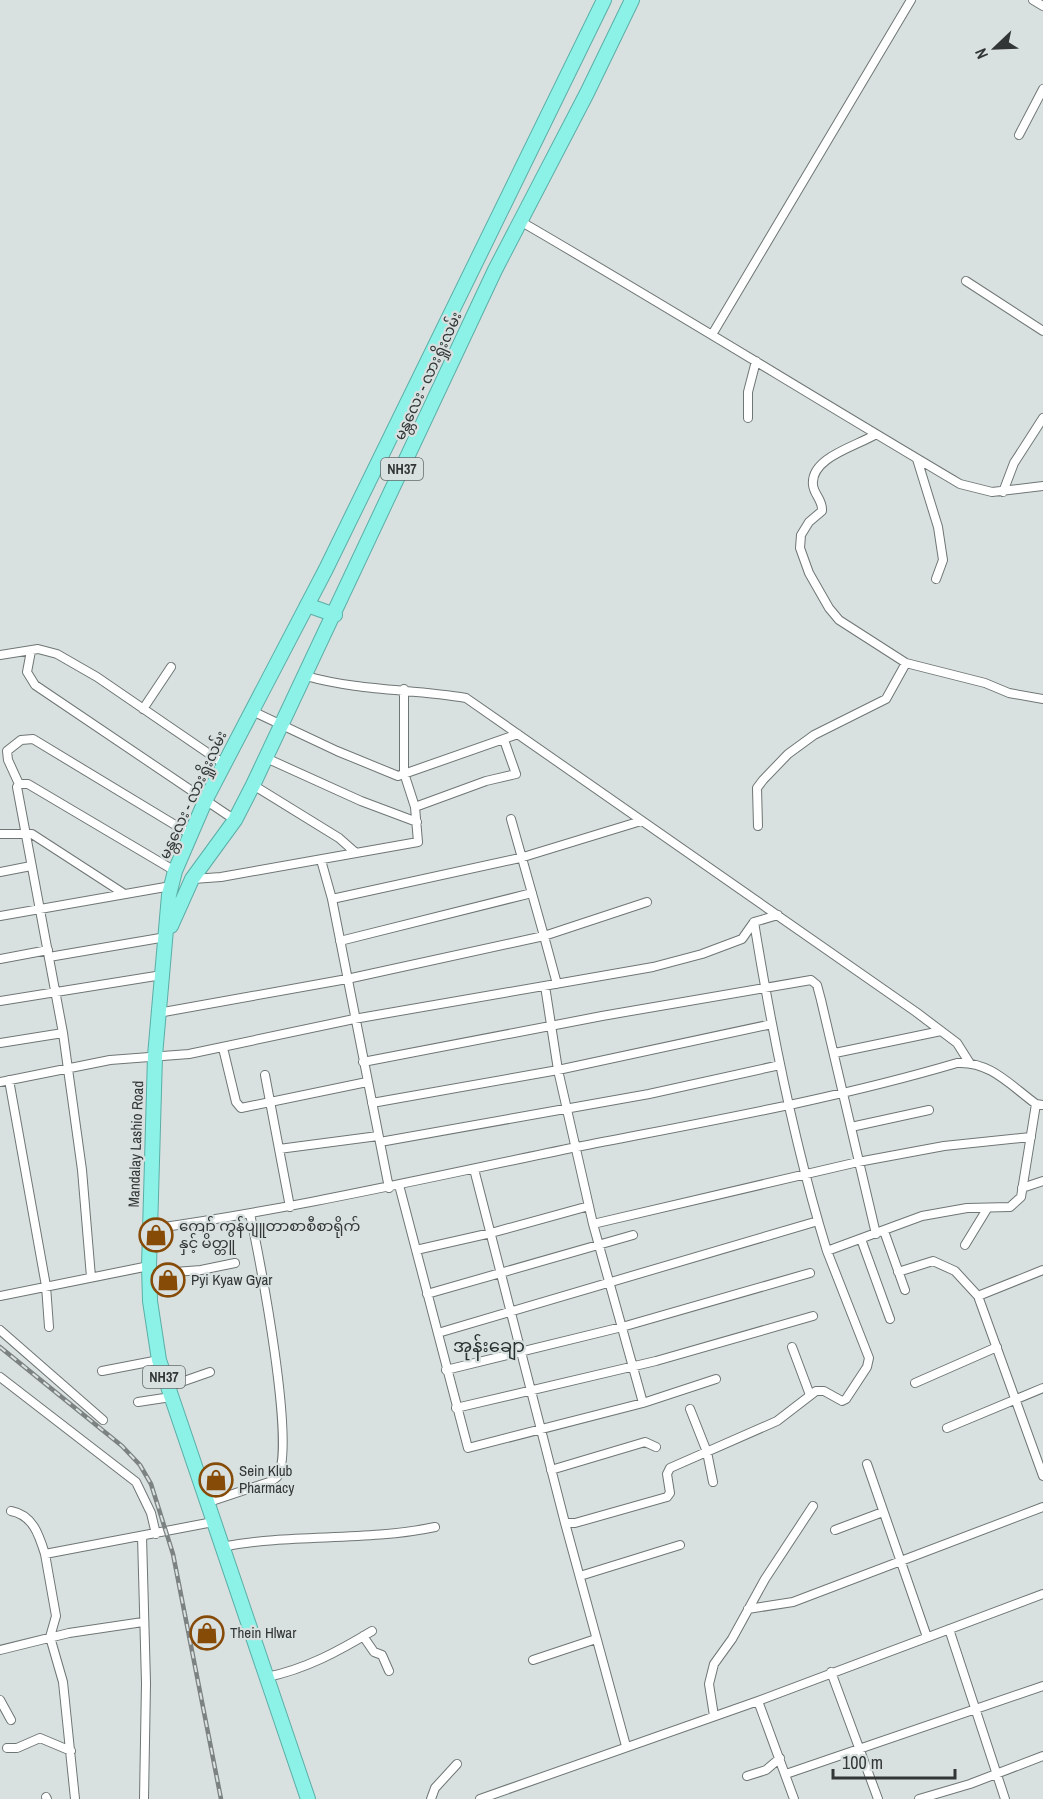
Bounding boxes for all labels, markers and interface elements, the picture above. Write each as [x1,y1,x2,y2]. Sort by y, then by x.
north arrow [965,18,1025,78]
text: N [969,45,993,63]
street label: မန္တလေး - လားရှိုးလမ်း [389,308,468,444]
road number: NH37 [381,458,423,480]
street label: မန္တလေး - လားရှိုးလမ်း [154,727,233,863]
street label: Mandalay Lashio Road [123,1080,148,1208]
place label: ကျော် ကွန်ပျူတာစာစီစာရိုက် နှင့် မိတ္တူ [179,1215,360,1255]
shop icon: ကျော် ကွန်ပျူတာစာစီစာရိုက် နှင့် မိတ္တူ [138,1217,174,1253]
shop icon: Pyi Kyaw Gyar [150,1262,186,1298]
place label: Pyi Kyaw Gyar [191,1269,272,1290]
district label: အုန်းချော [453,1333,525,1361]
road number: NH37 [143,1366,185,1388]
place label: Sein Klub Pharmacy [239,1460,295,1498]
shop icon: Sein Klub Pharmacy [198,1462,234,1498]
shop icon: Thein Hlwar [189,1615,225,1651]
place label: Thein Hlwar [230,1622,296,1643]
scale bar [833,1742,954,1780]
text: 100 m [842,1750,883,1775]

